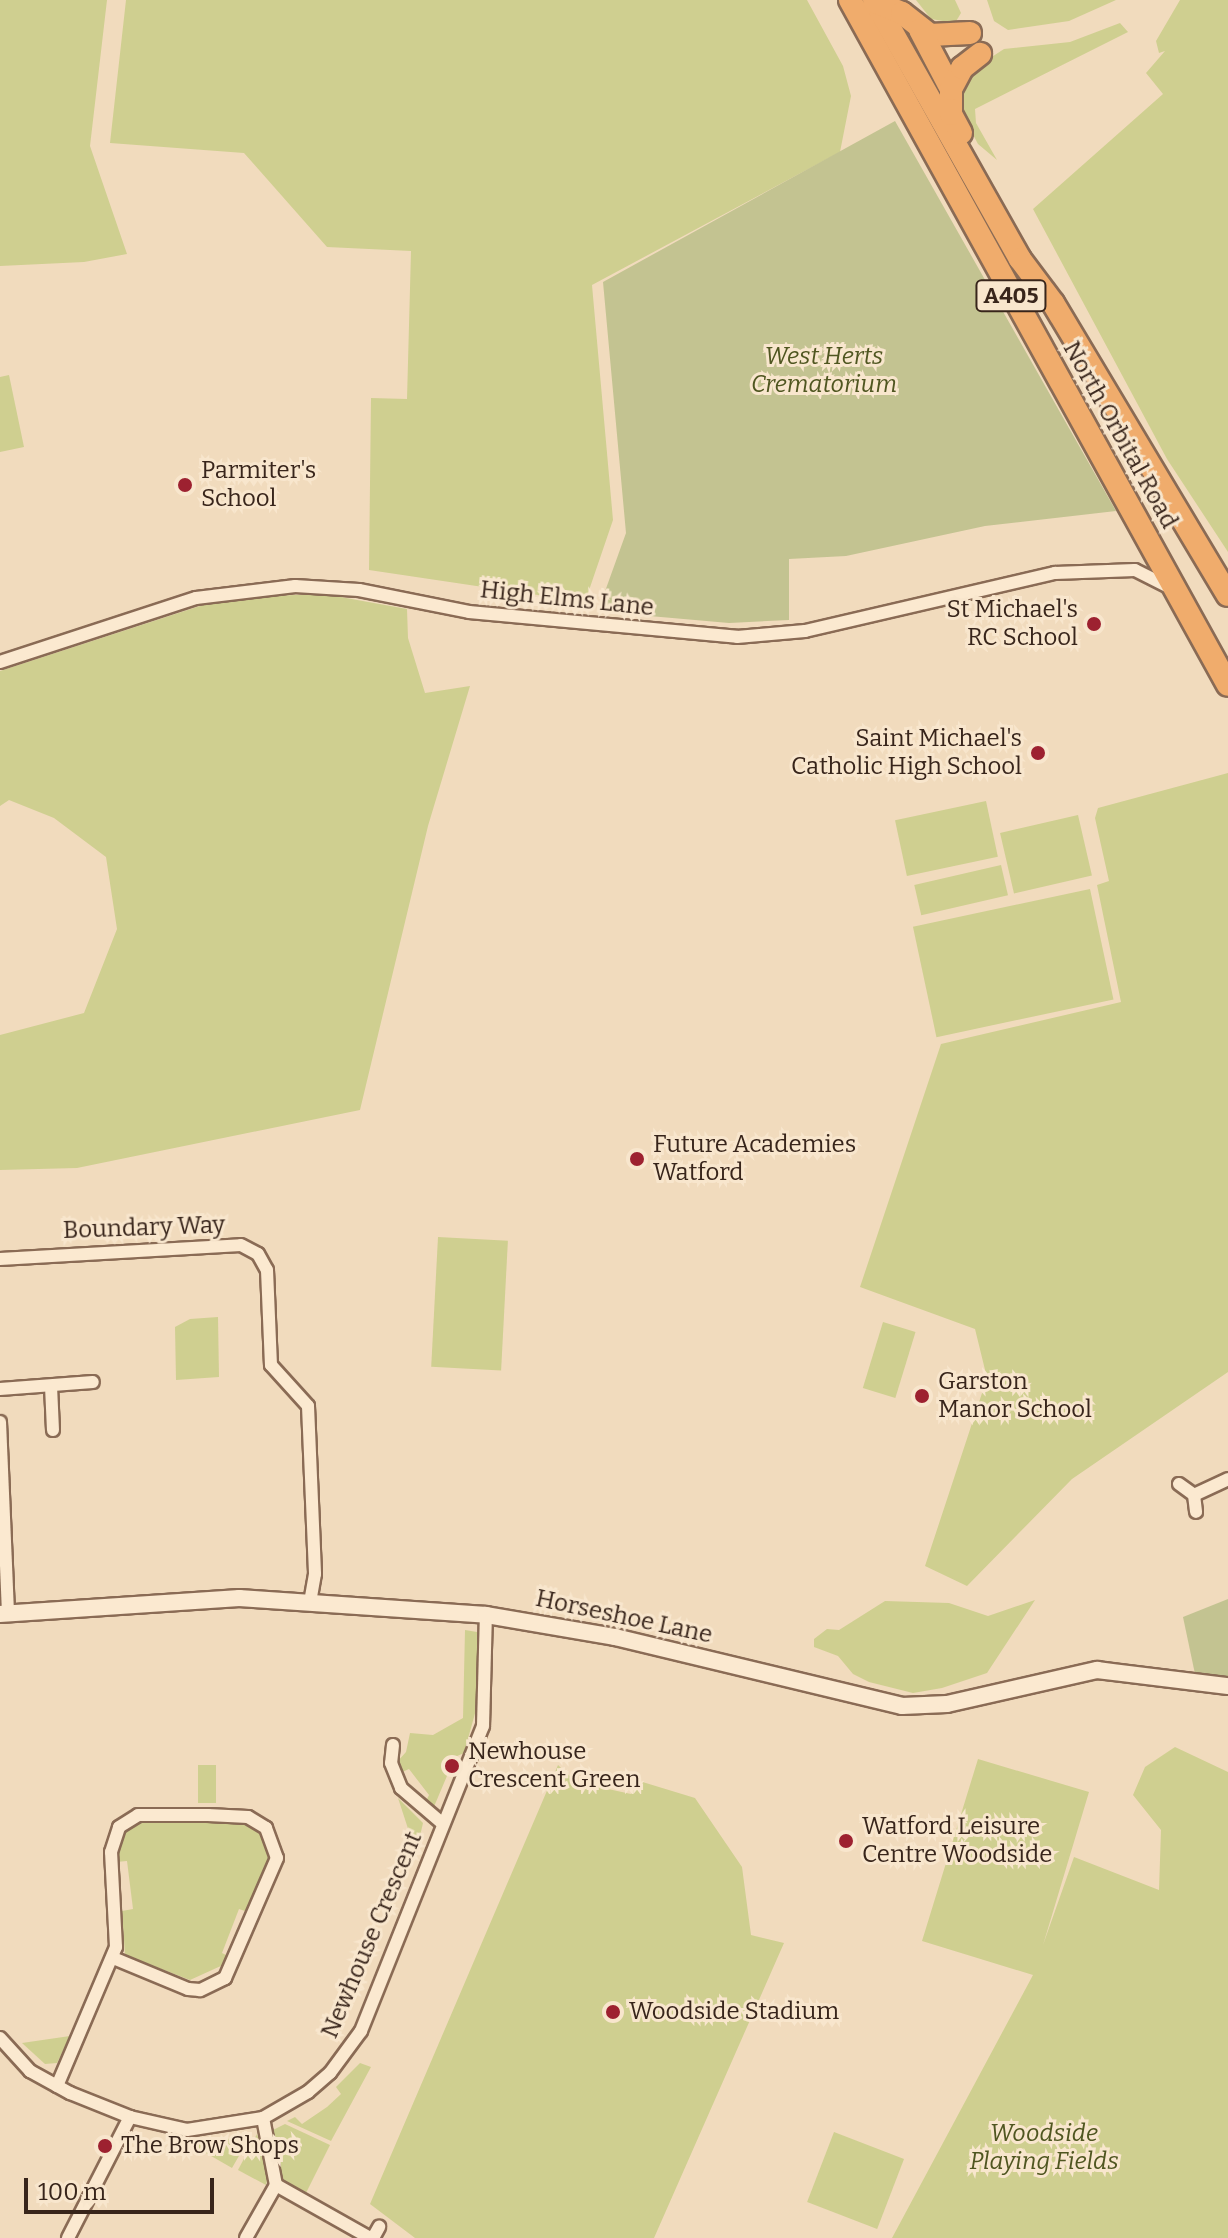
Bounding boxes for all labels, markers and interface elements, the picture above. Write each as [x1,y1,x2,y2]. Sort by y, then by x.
road number: A405 [975,278,1047,314]
street label: North Orbital Road [1057,336,1183,534]
park label: West Herts Crematorium [751,343,897,399]
place label: Parmiter's School [201,457,316,513]
marker: Parmiter's School [176,476,194,494]
street label: High Elms Lane [479,576,655,622]
place label: St Michael's RC School [947,596,1078,652]
marker: St Michael's RC School [1085,615,1103,633]
place label: Saint Michael's Catholic High School [791,725,1022,781]
marker: Saint Michael's Catholic High School [1029,744,1047,762]
place label: Future Academies Watford [653,1131,856,1187]
marker: Future Academies Watford [628,1150,646,1168]
street label: Boundary Way [62,1211,226,1245]
place label: Garston Manor School [938,1368,1092,1424]
marker: Garston Manor School [913,1387,931,1405]
street label: Horseshoe Lane [533,1584,715,1650]
place label: Newhouse Crescent Green [468,1738,640,1794]
marker: Newhouse Crescent Green [443,1757,461,1775]
place label: Watford Leisure Centre Woodside [862,1813,1052,1869]
street label: Newhouse Crescent [315,1827,429,2043]
marker: Watford Leisure Centre Woodside [837,1832,855,1850]
place label: Woodside Stadium [629,1998,839,2026]
marker: Woodside Stadium [604,2003,622,2021]
park label: Woodside Playing Fields [969,2120,1119,2176]
place label: The Brow Shops [121,2132,299,2160]
marker: The Brow Shops [96,2137,114,2155]
scale bar [28,2162,218,2212]
text: 100 m [38,2178,106,2206]

